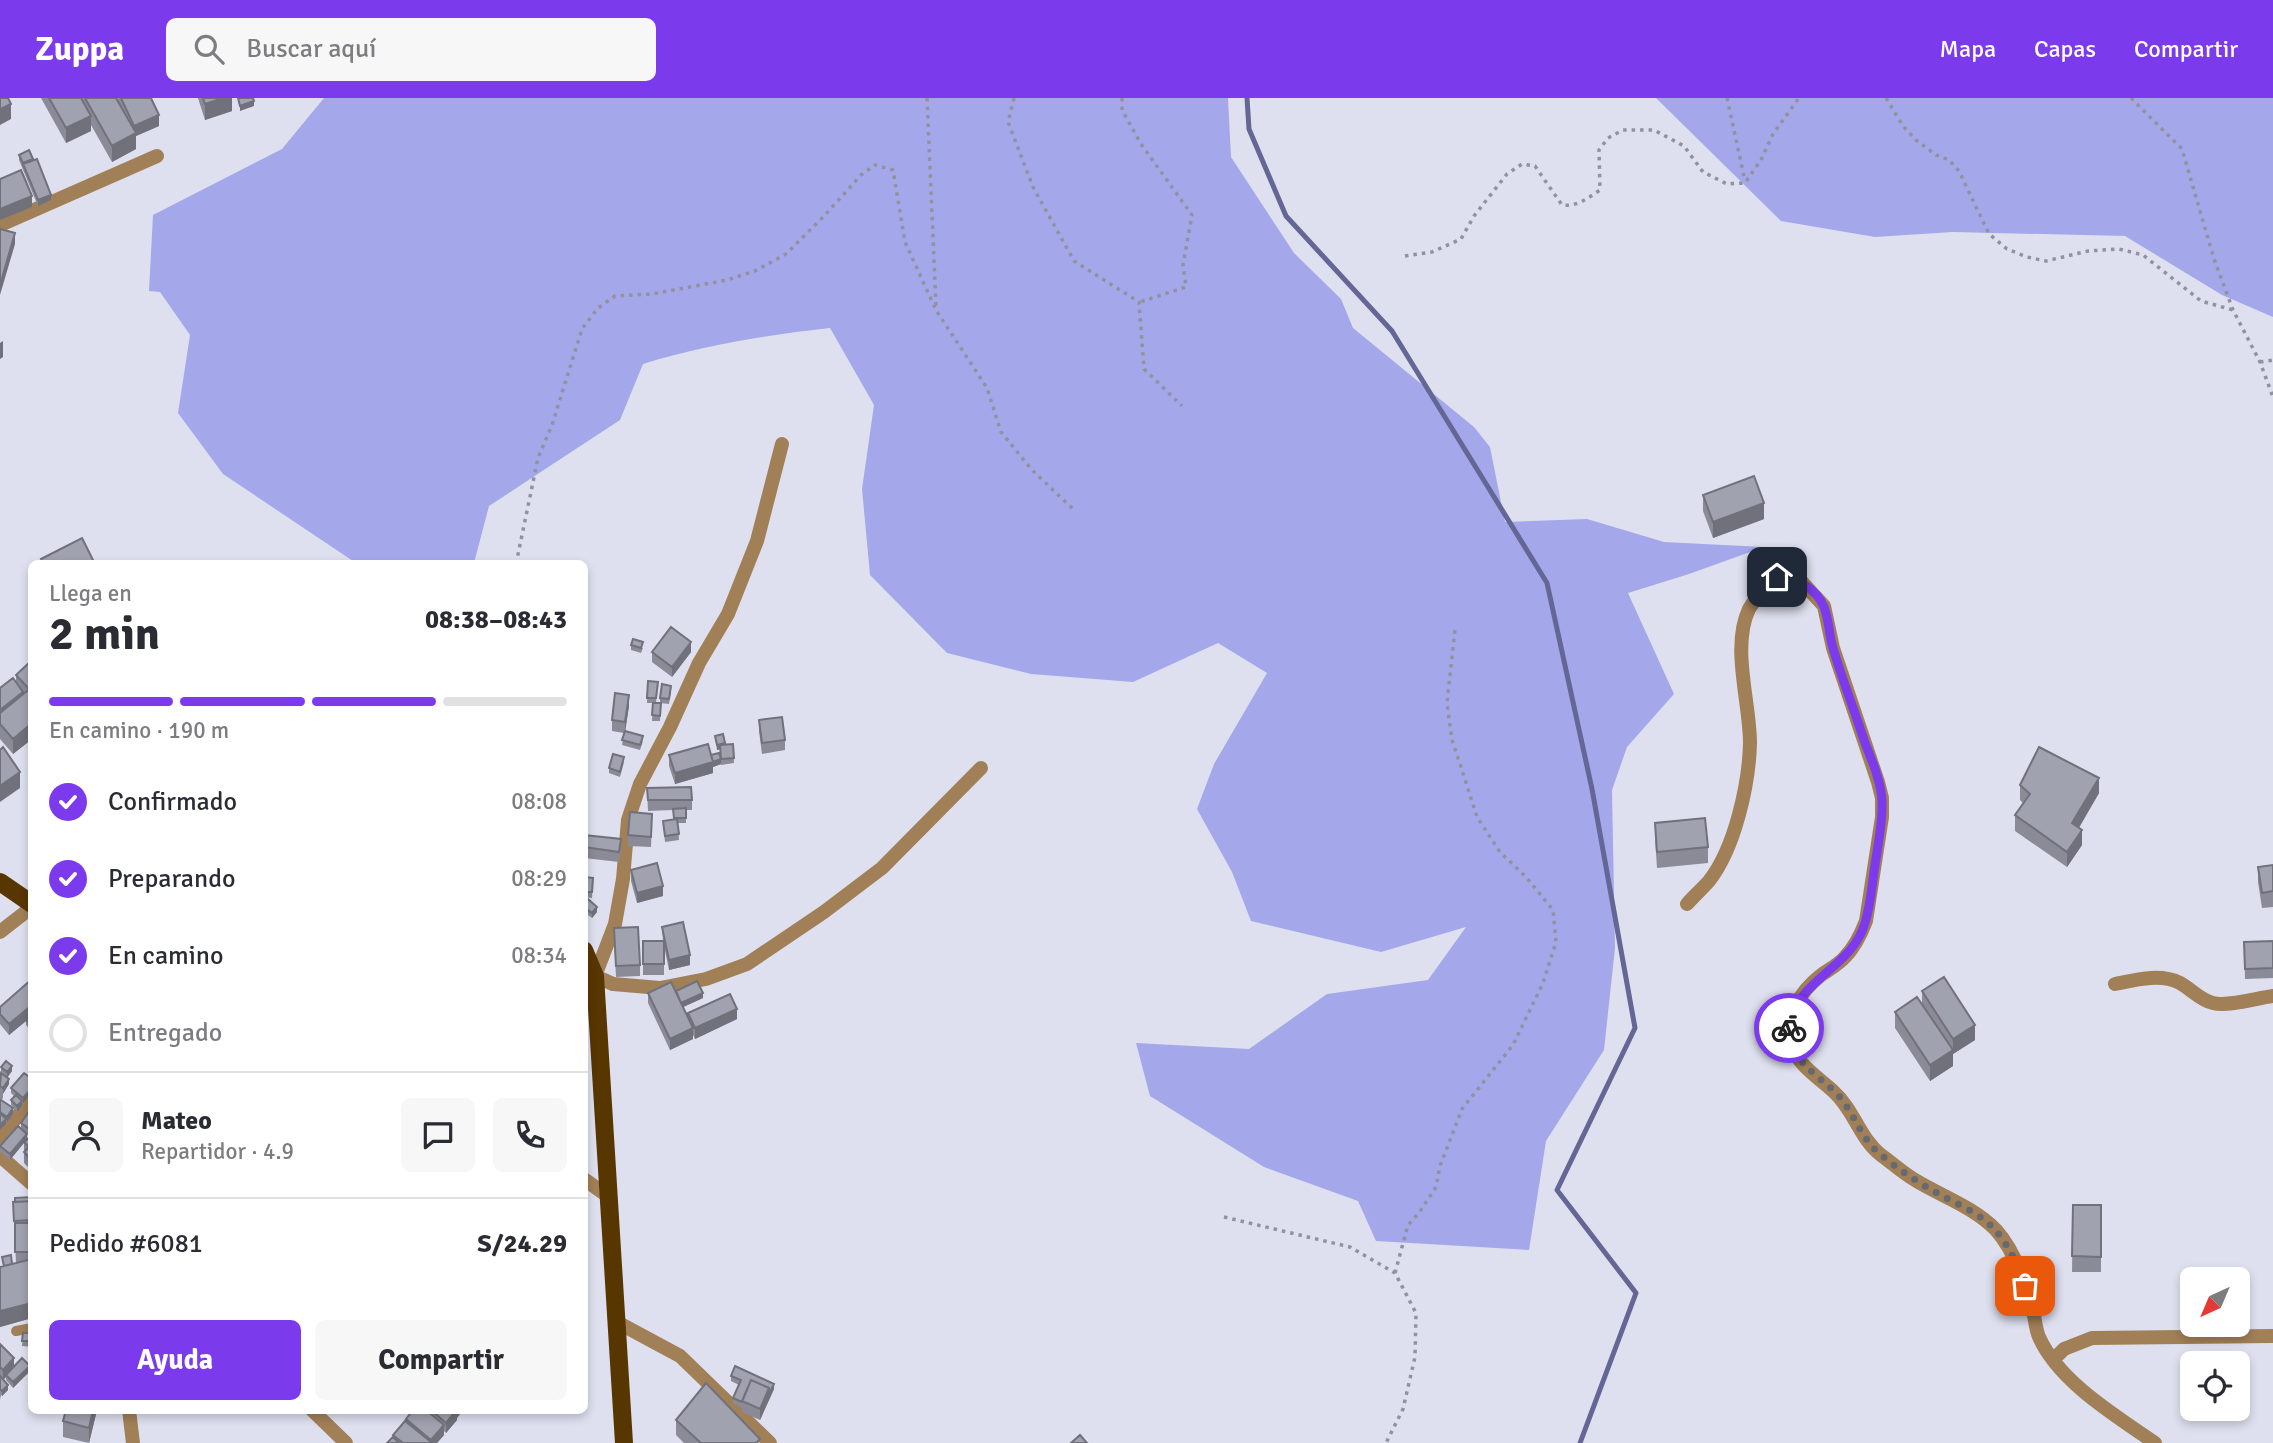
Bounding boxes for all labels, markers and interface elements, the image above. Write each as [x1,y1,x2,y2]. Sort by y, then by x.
search box [166,18,656,81]
text: Zuppa [35,29,124,70]
icon: search [190,30,228,68]
text: Buscar aquí [246,33,376,65]
text: Mapa [1940,34,1996,64]
text: Capas [2034,34,2096,64]
text: Compartir [2134,34,2238,64]
pin [1747,547,1807,607]
icon: home [1758,558,1796,596]
text: Llega en [49,579,132,608]
text: 08:38–08:43 [425,604,567,636]
text: 2 min [49,606,160,662]
text: En camino · 190 m [49,716,229,745]
icon: check [49,783,87,821]
text: Confirmado [108,786,237,818]
text: 08:08 [511,787,567,816]
icon: check [49,860,87,898]
text: Preparando [108,863,235,895]
text: 08:29 [511,864,567,893]
icon: check [49,937,87,975]
text: En camino [108,940,224,972]
text: 08:34 [511,941,567,970]
courier [1754,993,1824,1063]
icon: bike [1770,1009,1808,1047]
text: Entregado [108,1017,222,1049]
button: person [49,1098,123,1172]
button: chat [401,1098,475,1172]
button: phone [493,1098,567,1172]
text: Mateo [141,1105,212,1137]
text: Repartidor · 4.9 [141,1137,294,1166]
text: Pedido #6081 [49,1228,203,1260]
text: S/24.29 [477,1228,567,1260]
pin [1995,1256,2055,1316]
icon: bag [2006,1267,2044,1305]
north arrow [2180,1267,2250,1337]
map controls [2180,1267,2250,1421]
button: Ayuda [49,1320,301,1400]
button: Compartir [315,1320,567,1400]
button: locate [2180,1351,2250,1421]

